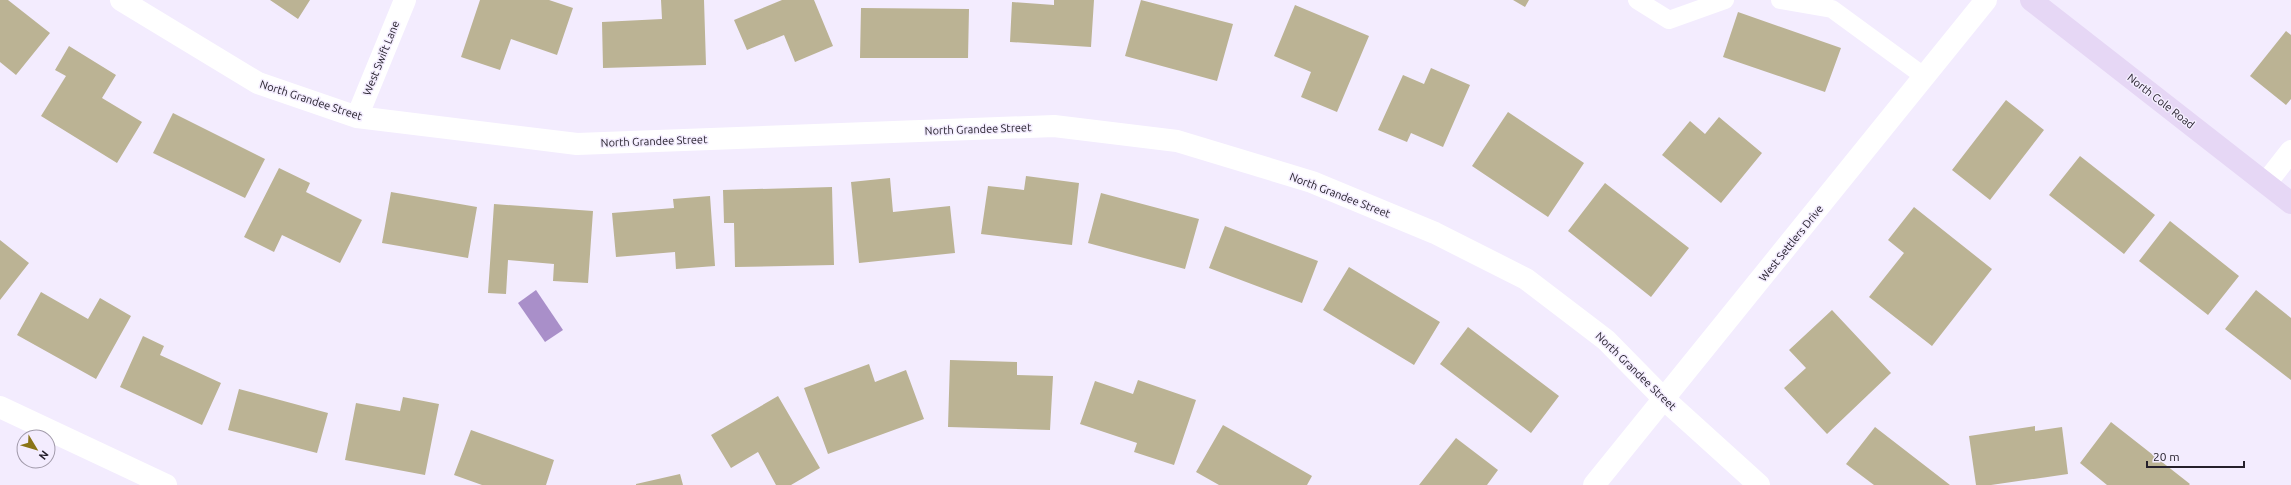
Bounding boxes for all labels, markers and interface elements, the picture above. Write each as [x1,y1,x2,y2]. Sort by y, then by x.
street label: West Swift Lane [361,19,401,97]
street label: North Cole Road [2125,71,2197,131]
street label: North Grandee Street [258,78,364,122]
street label: North Grandee Street [924,121,1032,137]
street label: North Grandee Street [600,133,708,149]
street label: North Grandee Street [1288,170,1393,220]
street label: West Settlers Drive [1757,202,1825,284]
street label: North Grandee Street [1593,330,1679,413]
north arrow [16,429,56,469]
scale bar [2147,443,2244,469]
text: N [37,448,51,462]
text: 20 m [2153,450,2180,463]

